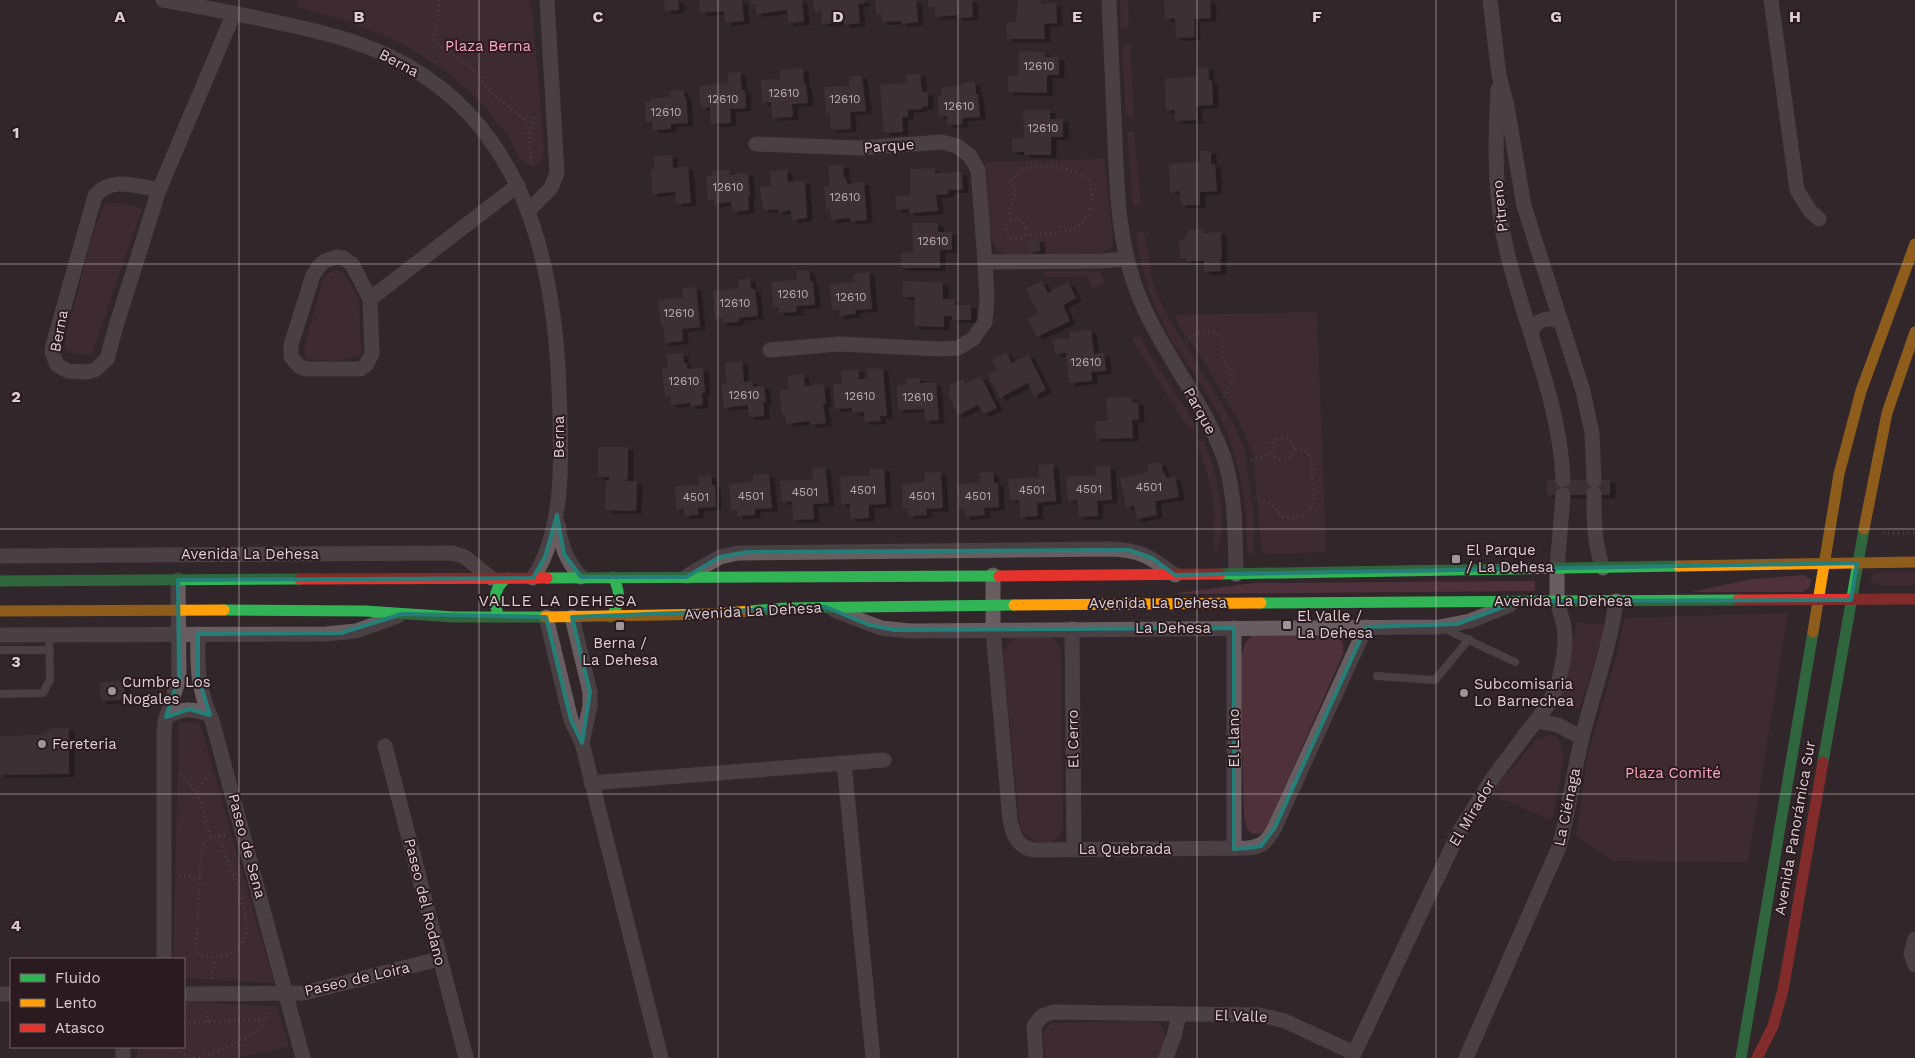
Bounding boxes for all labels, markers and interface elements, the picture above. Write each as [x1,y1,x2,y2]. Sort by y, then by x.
text: A [115,7,126,26]
text: B [354,7,365,26]
text: C [593,7,604,26]
text: D [832,7,844,26]
text: E [1072,7,1082,26]
text: F [1312,7,1322,26]
text: G [1550,7,1562,26]
text: H [1789,7,1801,26]
park label: Plaza Berna [445,37,531,55]
street label: Berna [376,45,422,81]
house number: 12610 [1023,59,1055,73]
house number: 12610 [768,86,800,100]
house number: 12610 [707,92,739,106]
house number: 12610 [829,92,861,106]
house number: 12610 [943,99,975,113]
house number: 12610 [650,105,682,119]
house number: 12610 [1027,121,1059,135]
text: 1 [13,123,19,142]
street label: Parque [863,135,915,157]
street label: Pitreno [1488,179,1512,233]
house number: 12610 [712,180,744,194]
house number: 12610 [829,190,861,204]
house number: 12610 [917,234,949,248]
house number: 12610 [777,287,809,301]
house number: 12610 [835,290,867,304]
house number: 12610 [719,296,751,310]
house number: 12610 [663,306,695,320]
street label: Berna [46,308,72,354]
house number: 12610 [1070,355,1102,369]
house number: 12610 [668,374,700,388]
street label: Parque [1180,384,1220,438]
text: 2 [11,387,21,406]
house number: 12610 [728,388,760,402]
house number: 12610 [844,389,876,403]
house number: 12610 [902,390,934,404]
street label: Berna [550,415,568,458]
house number: 4501 [1136,480,1162,494]
house number: 4501 [1076,482,1102,496]
house number: 4501 [850,483,876,497]
house number: 4501 [1019,483,1045,497]
house number: 4501 [792,485,818,499]
house number: 4501 [738,489,764,503]
house number: 4501 [909,489,935,503]
house number: 4501 [965,489,991,503]
house number: 4501 [683,490,709,504]
place label: El Parque / La Dehesa [1466,541,1554,576]
street label: Avenida La Dehesa [181,545,319,563]
marker: El Parque / La Dehesa [1450,553,1462,565]
district label: VALLE LA DEHESA [478,591,638,610]
street label: Avenida La Dehesa [1494,592,1632,610]
street label: Avenida La Dehesa [1089,594,1227,612]
street label: Avenida La Dehesa [684,598,823,624]
place label: El Valle / La Dehesa [1297,607,1374,642]
street label: La Dehesa [1135,619,1212,637]
marker: El Valle / La Dehesa [1281,619,1293,631]
marker: Berna / La Dehesa [614,620,626,632]
place label: Berna / La Dehesa [582,634,659,669]
text: 3 [11,652,21,671]
place label: Cumbre Los Nogales [122,673,211,708]
place label: Subcomisaria Lo Barnechea [1474,675,1575,710]
marker: Cumbre Los Nogales [106,685,118,697]
marker: Subcomisaria Lo Barnechea [1458,687,1470,699]
street label: El Llano [1225,708,1243,768]
street label: El Cerro [1063,709,1083,769]
place label: Fereteria [52,735,117,753]
marker: Fereteria [36,738,48,750]
street label: Avenida Panorámica Sur [1771,739,1819,917]
park label: Plaza Comité [1625,764,1721,782]
street label: La Ciénaga [1550,766,1584,848]
street label: El Mirador [1445,776,1499,850]
street label: Paseo de Sena [224,792,270,901]
street label: Paseo del Rodano [400,837,450,967]
street label: La Quebrada [1078,840,1172,858]
text: 4 [11,916,21,935]
legend [10,958,185,1048]
street label: Paseo de Loira [303,958,412,1000]
text: Fluido [55,969,100,987]
text: Lento [55,994,97,1012]
street label: El Valle [1214,1006,1268,1026]
text: Atasco [55,1019,104,1037]

